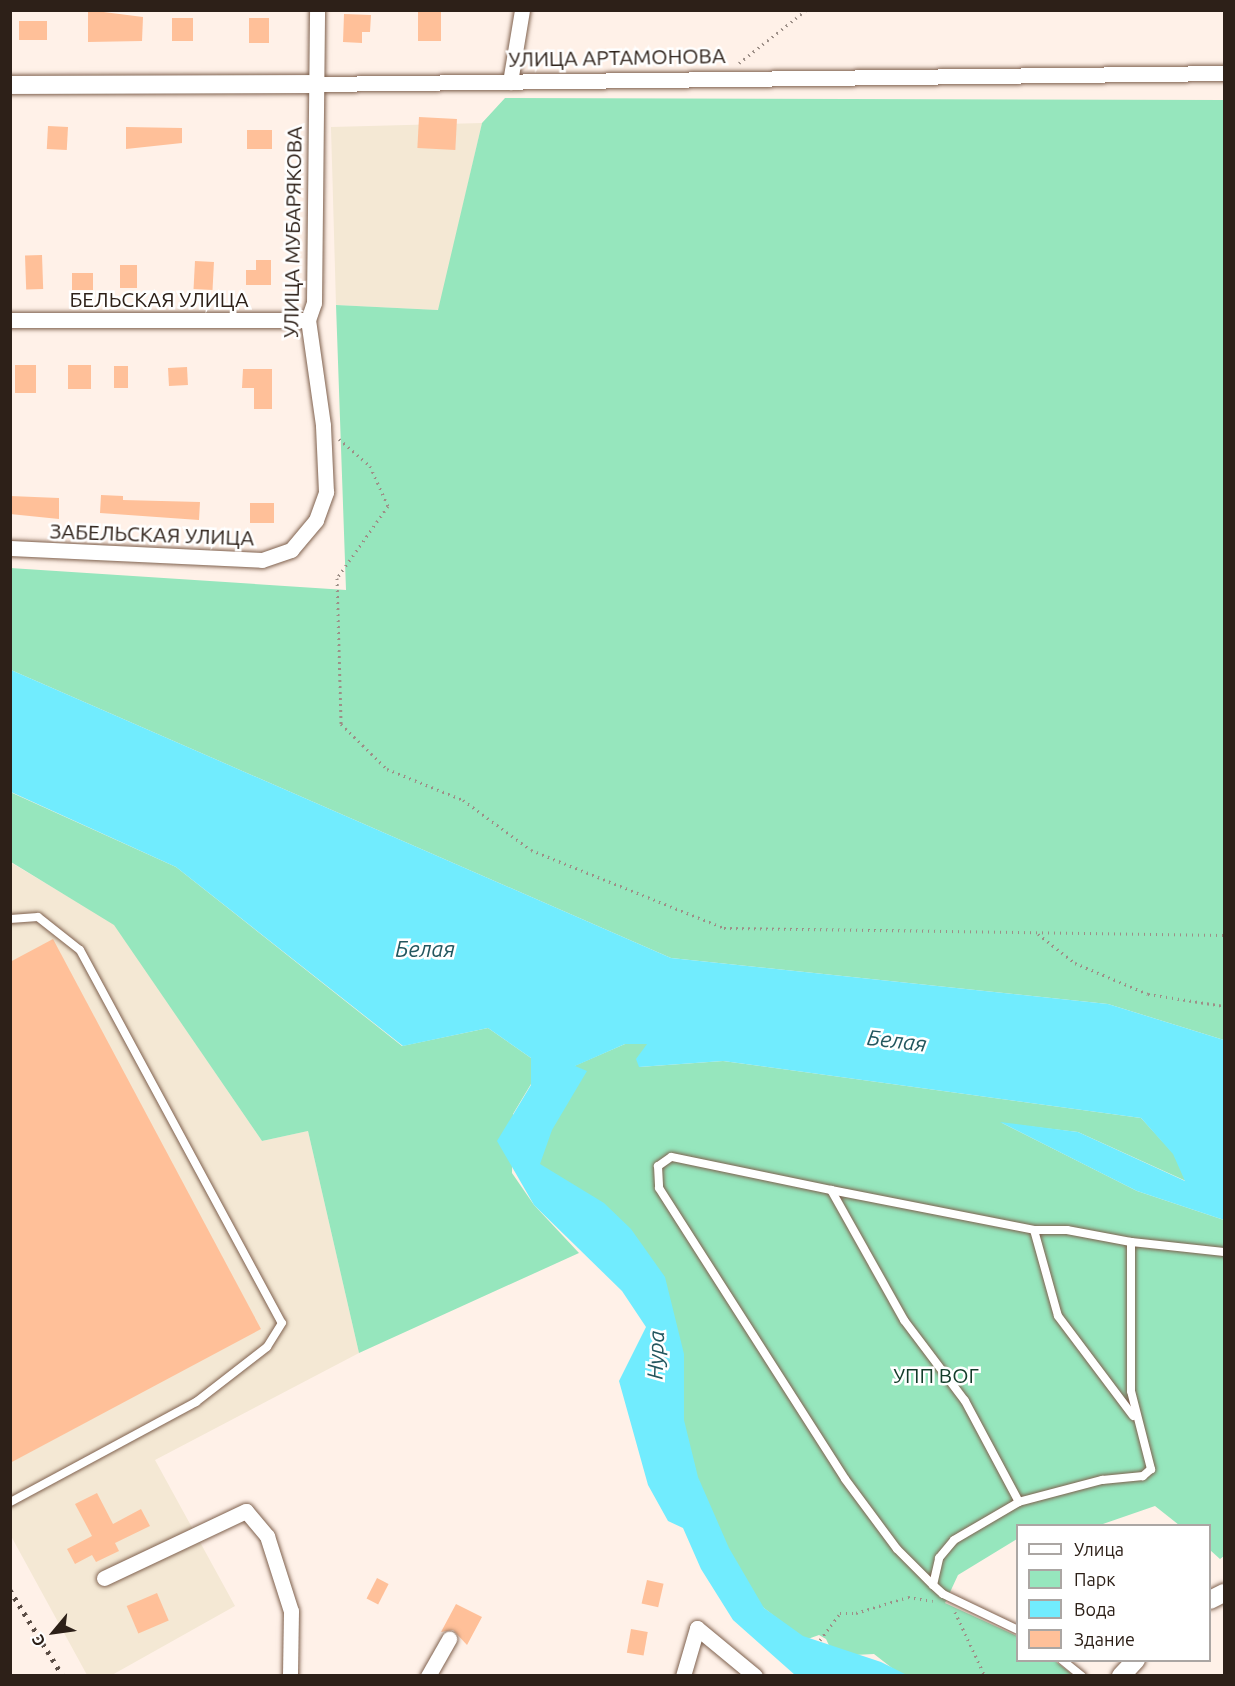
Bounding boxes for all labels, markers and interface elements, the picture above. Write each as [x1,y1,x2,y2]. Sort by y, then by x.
street label: УЛИЦА АРТАМОНОВА [508,43,726,71]
street label: УЛИЦА МУБАРЯКОВА [278,126,306,338]
street label: БЕЛЬСКАЯ УЛИЦА [69,286,249,312]
street label: ЗАБЕЛЬСКАЯ УЛИЦА [49,518,255,550]
water label: Белая [395,936,455,962]
water label: Белая [866,1023,928,1057]
water label: Нура [641,1330,669,1380]
park label: УПП ВОГ [893,1362,979,1388]
legend [1016,1524,1211,1662]
text: Улица [1074,1539,1124,1559]
text: Парк [1074,1569,1115,1589]
text: Вода [1074,1599,1116,1619]
north arrow [24,1602,84,1662]
text: Здание [1074,1629,1135,1649]
text: С [28,1632,49,1650]

